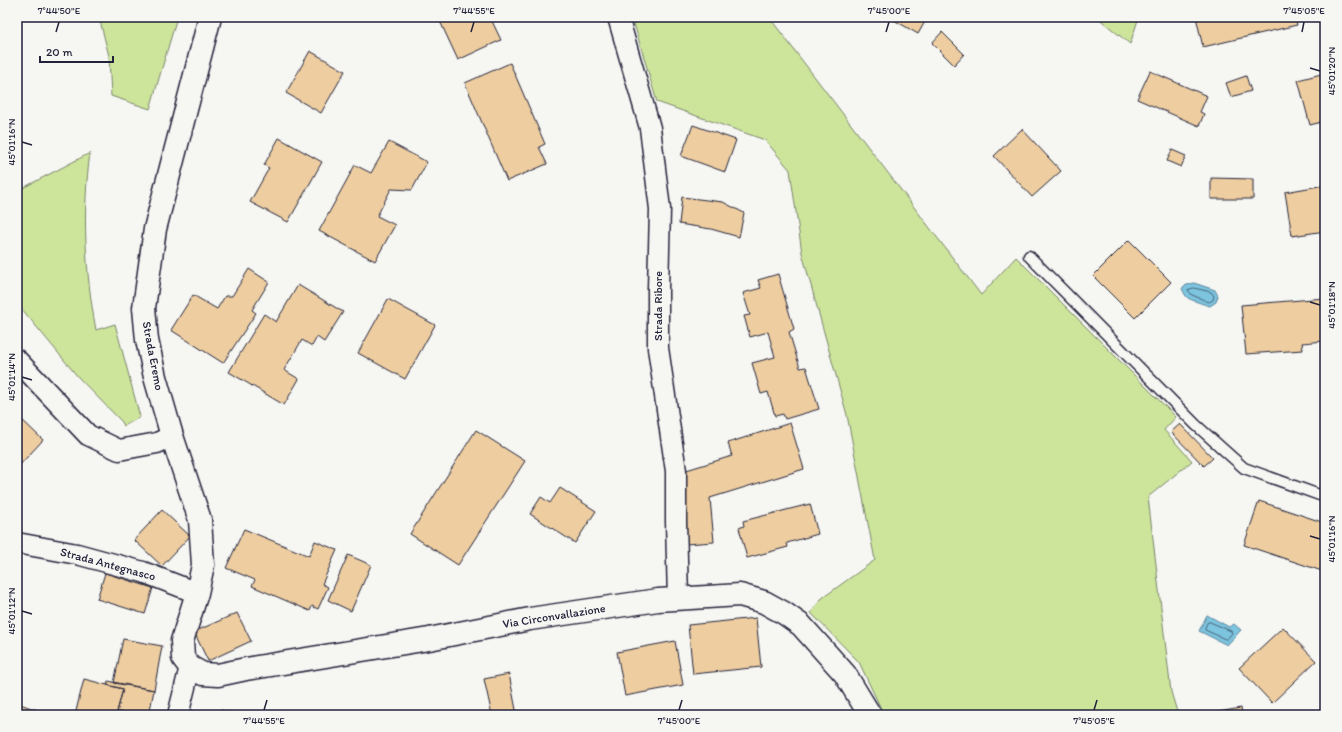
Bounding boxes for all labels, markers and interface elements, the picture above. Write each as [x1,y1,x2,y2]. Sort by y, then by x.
text: 7°44'50"E [38,4,81,17]
text: 7°44'55"E [453,4,495,17]
text: 7°45'00"E [868,4,911,17]
text: 7°45'05"E [1283,4,1325,17]
scale bar [40,38,113,64]
text: 20 m [46,45,73,59]
text: 45°01'20"N [1325,46,1338,95]
text: 45°01'16"N [5,118,18,166]
street label: Strada Ribore [651,271,665,341]
text: 45°01'18"N [1325,281,1338,329]
street label: Strada Eremo [139,320,167,392]
text: 45°01'14"N [5,353,18,401]
text: 45°01'16"N [1325,515,1338,563]
street label: Strada Antegnasco [59,545,157,583]
text: 45°01'12"N [5,587,18,635]
street label: Via Circonvallazione [502,601,607,631]
text: 7°44'55"E [243,714,285,727]
text: 7°45'00"E [658,714,701,727]
text: 7°45'05"E [1073,714,1115,727]

